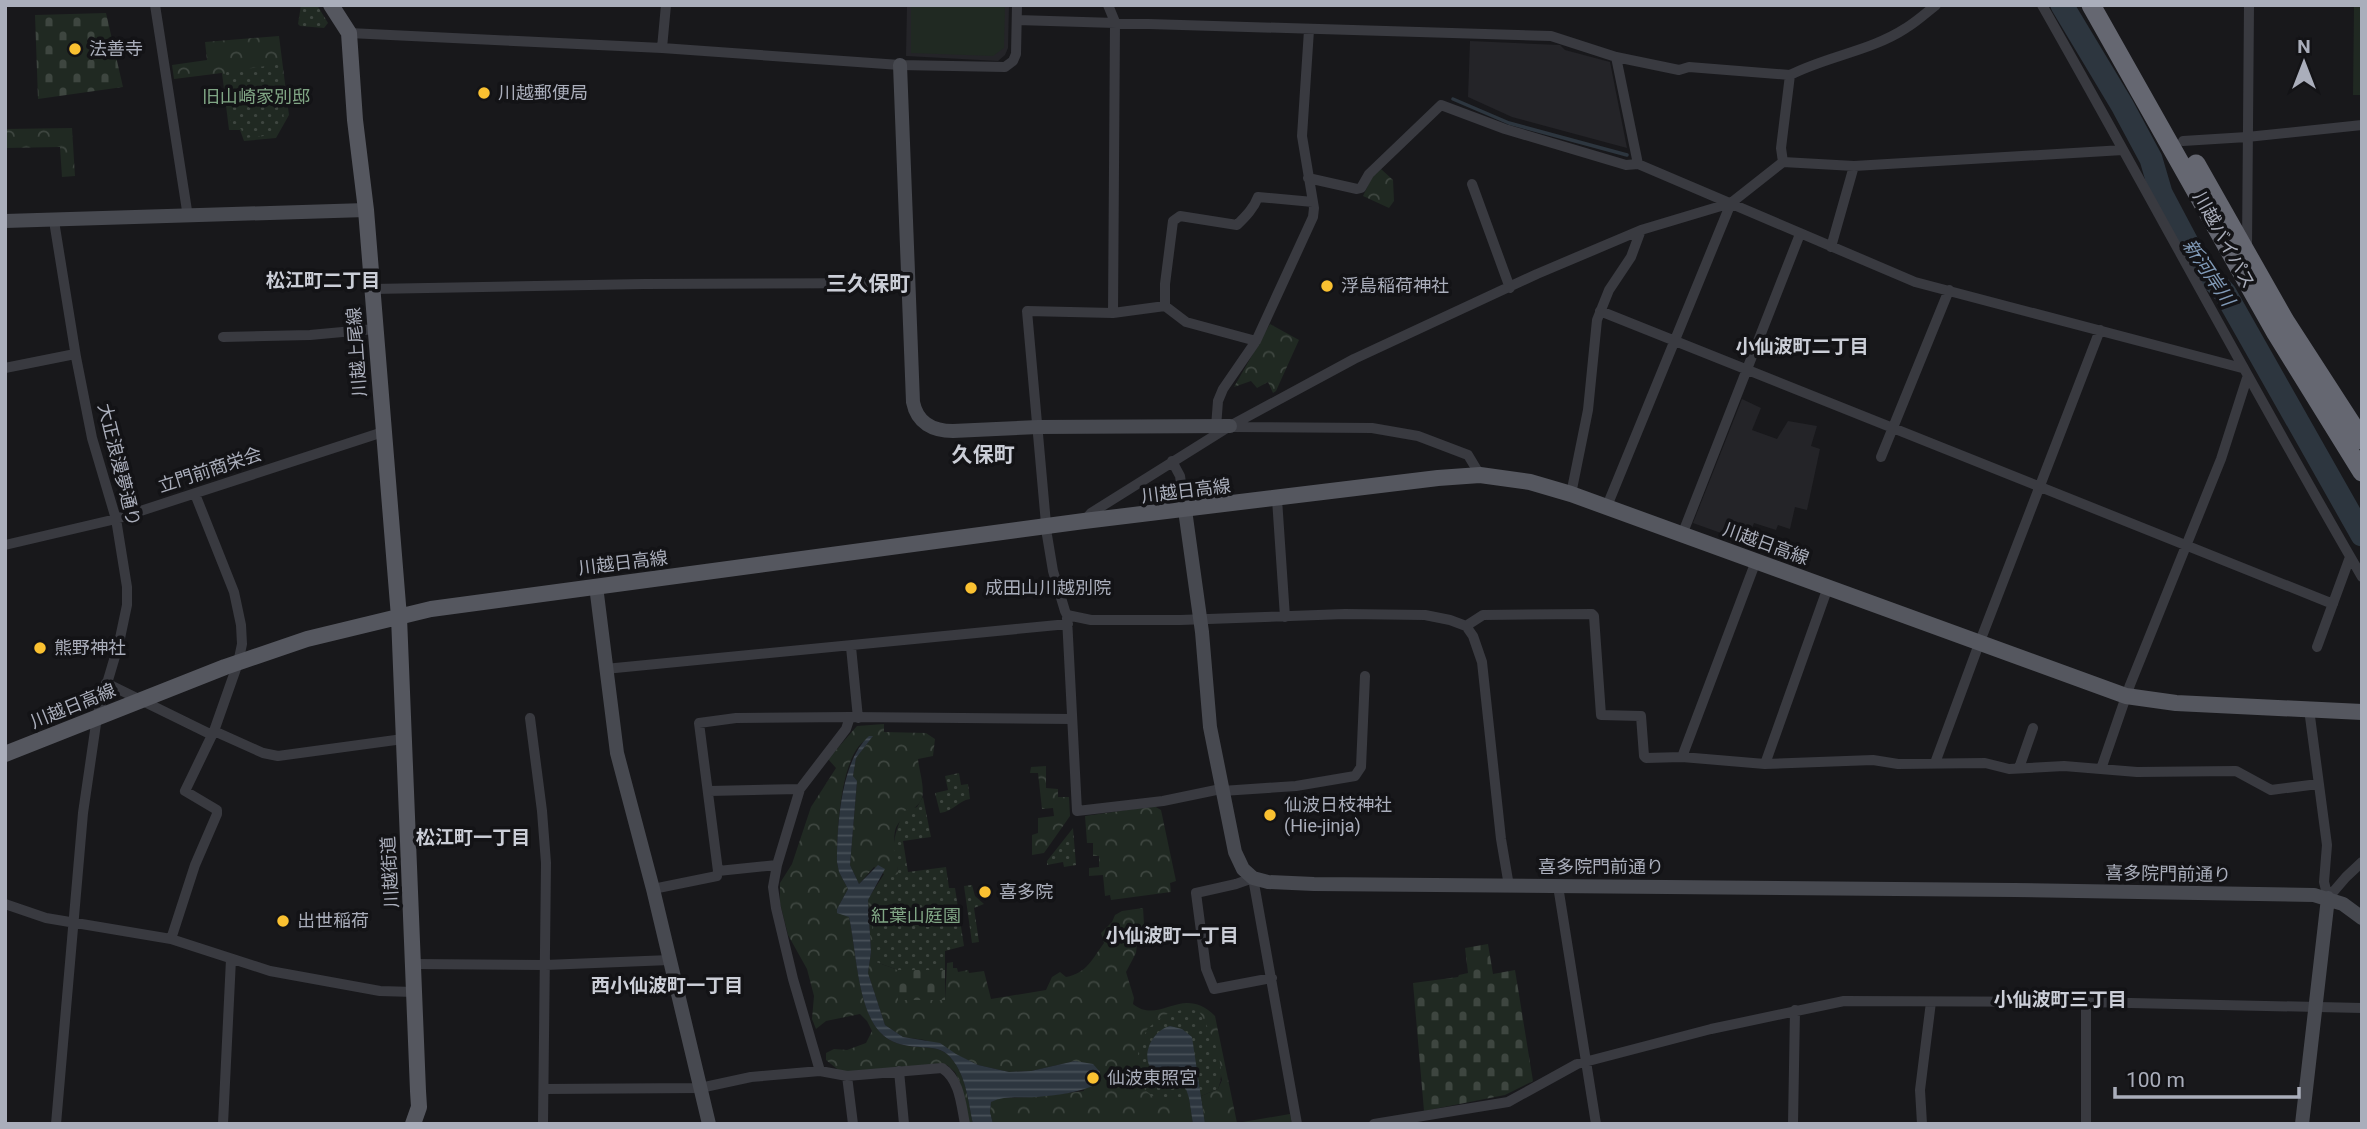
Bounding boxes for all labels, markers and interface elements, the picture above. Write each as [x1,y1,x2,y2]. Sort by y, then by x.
north arrow [2269,28,2339,98]
text: N [2297,35,2311,58]
place label: 法善寺 [89,38,143,59]
marker: 法善寺 [67,41,83,57]
place label: 川越郵便局 [498,82,588,103]
marker: 川越郵便局 [476,85,492,101]
park label: 旧山崎家別邸 [202,86,310,107]
street label: 川越バイパス [2189,188,2260,292]
water label: 新河岸川 [2178,234,2240,312]
district label: 松江町二丁目 [266,269,380,292]
district label: 三久保町 [826,272,910,296]
place label: 浮島稲荷神社 [1341,275,1449,296]
marker: 浮島稲荷神社 [1319,278,1335,294]
street label: 川越上尾線 [343,306,370,398]
district label: 小仙波町二丁目 [1735,335,1869,358]
street label: 大正浪漫夢通り [94,401,145,529]
street label: 立門前商栄会 [155,443,264,496]
district label: 久保町 [952,443,1015,467]
street label: 川越日高線 [1140,475,1232,506]
street label: 川越日高線 [1720,518,1812,569]
street label: 川越日高線 [577,547,669,578]
place label: 成田山川越別院 [985,577,1111,598]
marker: 成田山川越別院 [963,580,979,596]
place label: 熊野神社 [54,637,126,658]
marker: 熊野神社 [32,640,48,656]
street label: 川越日高線 [27,679,118,732]
place label: 仙波日枝神社 (Hie-jinja) [1284,794,1392,837]
marker: 仙波日枝神社 (Hie-jinja) [1262,807,1278,823]
district label: 松江町一丁目 [416,826,530,849]
street label: 川越街道 [377,836,402,909]
street label: 喜多院門前通り [1538,856,1664,877]
street label: 喜多院門前通り [2105,862,2231,885]
place label: 喜多院 [999,881,1053,902]
marker: 喜多院 [977,884,993,900]
park label: 紅葉山庭園 [871,905,961,926]
place label: 出世稲荷 [297,910,369,931]
marker: 出世稲荷 [275,913,291,929]
district label: 小仙波町一丁目 [1105,924,1239,947]
district label: 西小仙波町一丁目 [591,974,743,997]
district label: 小仙波町三丁目 [1993,988,2127,1011]
scale bar [2115,1056,2299,1100]
place label: 仙波東照宮 [1107,1067,1197,1088]
text: 100 m [2126,1068,2185,1092]
marker: 仙波東照宮 [1085,1070,1101,1086]

